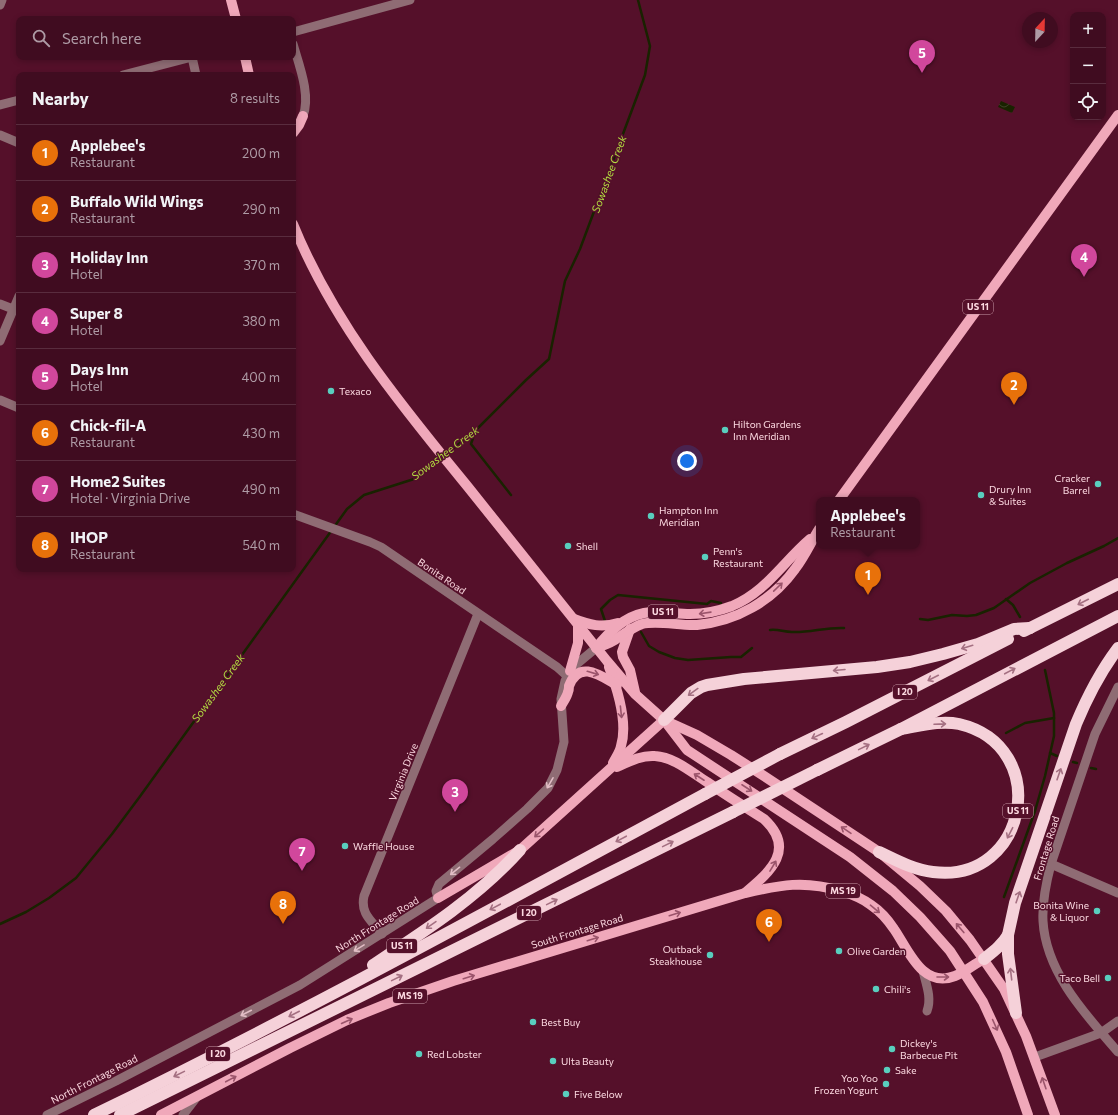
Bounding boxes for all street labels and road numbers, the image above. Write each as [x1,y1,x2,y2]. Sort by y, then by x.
road number: US 11 [963,300,993,314]
street label: Bonita Road [416,556,468,597]
road number: US 11 [648,605,678,619]
road number: I 20 [893,685,917,699]
street label: Virginia Drive [386,741,420,803]
road number: US 11 [1003,804,1033,818]
street label: Frontage Road [1031,814,1061,881]
road number: MS 19 [826,884,860,898]
street label: North Frontage Road [333,893,421,954]
road number: I 20 [517,906,541,920]
street label: South Frontage Road [530,911,625,951]
road number: US 11 [387,939,417,953]
road number: MS 19 [393,989,427,1003]
road number: I 20 [206,1047,230,1061]
street label: North Frontage Road [49,1052,139,1106]

